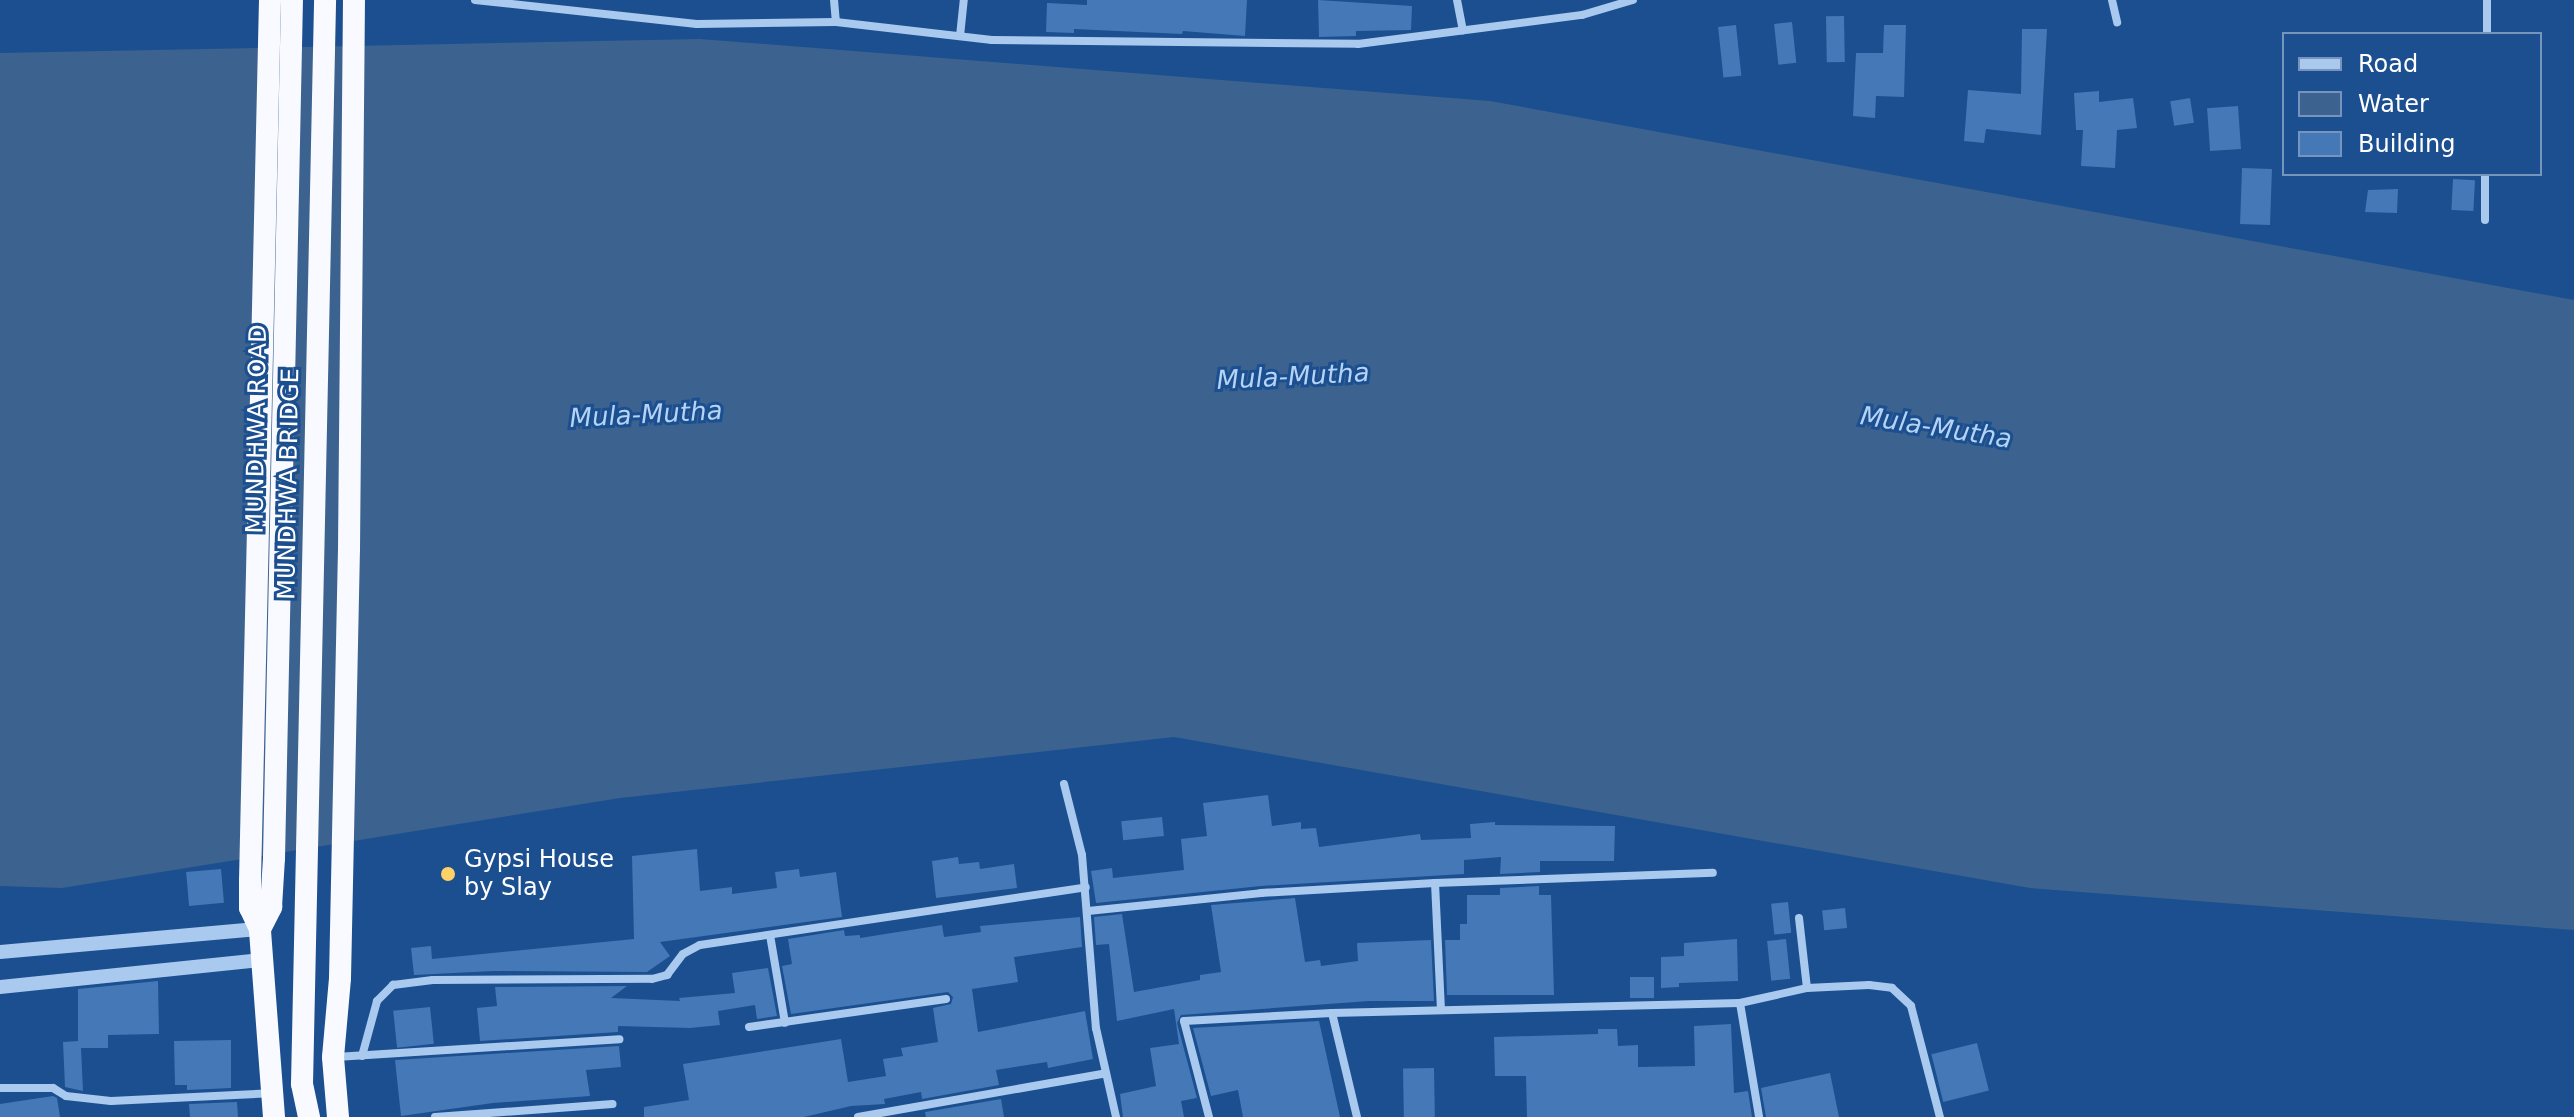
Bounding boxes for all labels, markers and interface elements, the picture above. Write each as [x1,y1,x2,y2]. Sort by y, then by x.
legend [2282,32,2542,176]
text: Road [2358,50,2418,78]
text: Water [2358,90,2429,118]
text: Building [2358,130,2455,158]
street label: MUNDHWA ROAD [241,324,273,534]
water label: Mula-Mutha [1216,357,1370,397]
street label: MUNDHWA BRIDGE [273,368,305,600]
water label: Mula-Mutha [569,395,723,435]
water label: Mula-Mutha [1858,401,2014,455]
place label: Gypsi House by Slay [464,846,614,902]
marker: Gypsi House by Slay [439,865,457,883]

